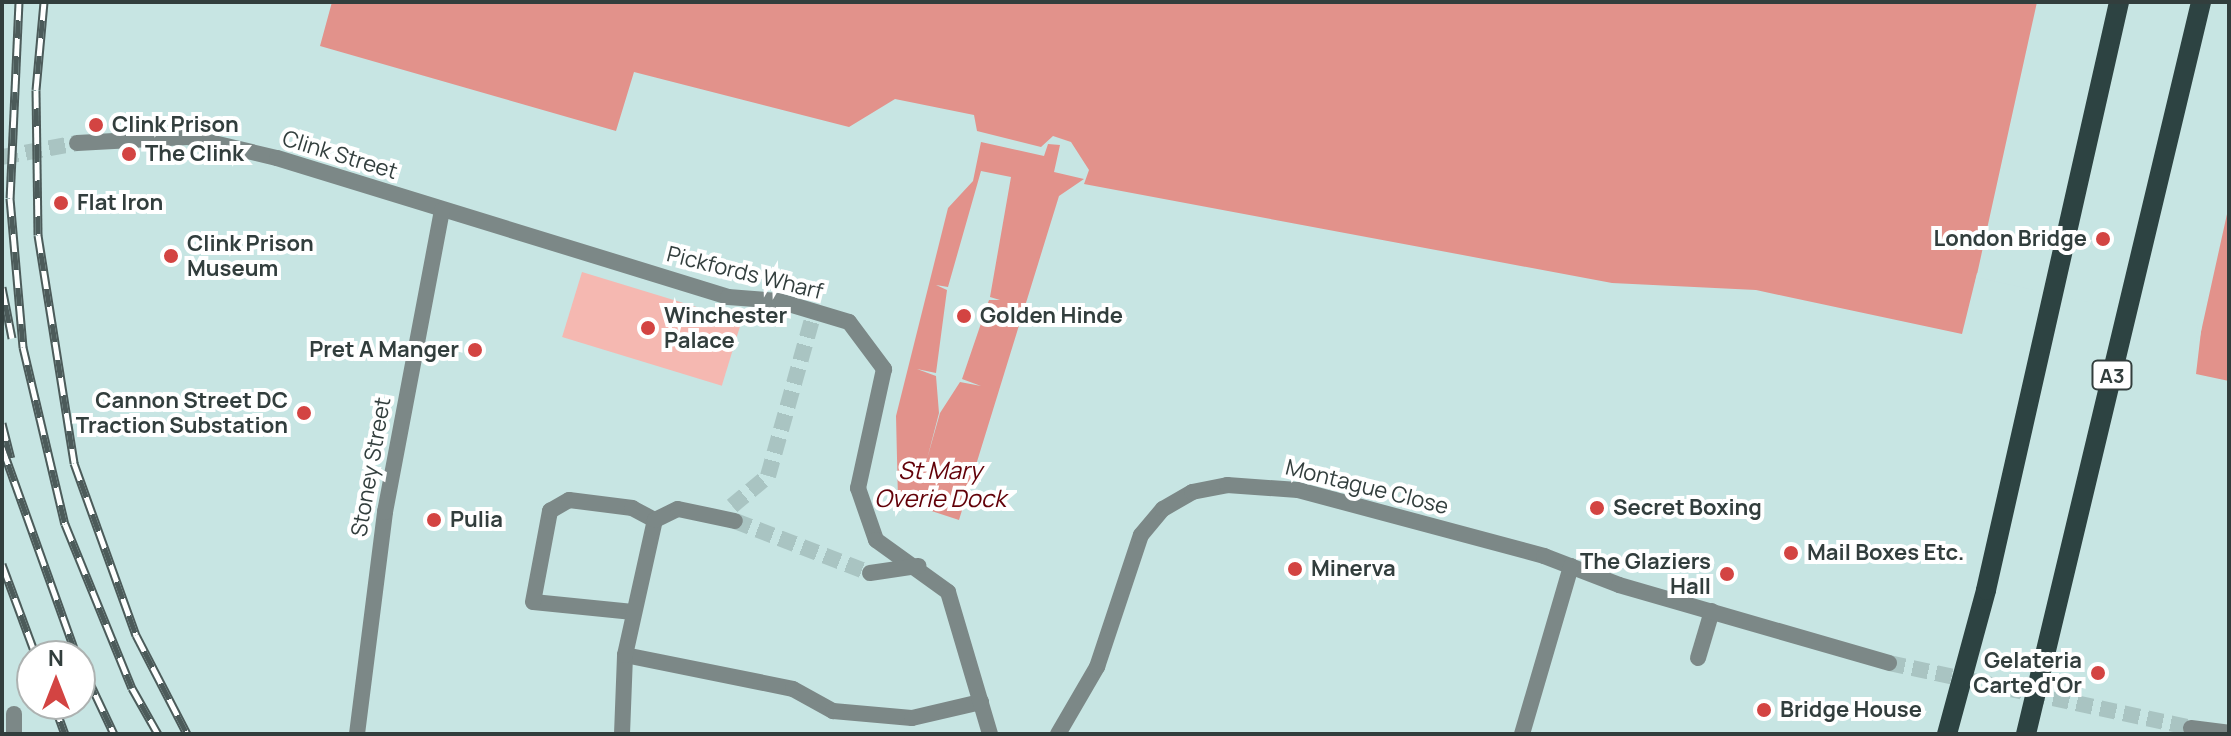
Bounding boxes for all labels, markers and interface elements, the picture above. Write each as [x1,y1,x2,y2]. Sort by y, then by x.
place label: Clink Prison [112,112,239,138]
marker: Clink Prison [87,116,105,134]
street label: Clink Street [279,125,401,185]
place label: The Clink [145,141,244,167]
marker: The Clink [120,145,138,163]
place label: Flat Iron [77,190,163,216]
marker: Flat Iron [52,194,70,212]
place label: London Bridge [1934,226,2087,252]
place label: Clink Prison Museum [187,230,314,282]
marker: London Bridge [2094,230,2112,248]
street label: Pickfords Wharf [664,241,826,305]
marker: Clink Prison Museum [162,247,180,265]
place label: Winchester Palace [664,302,787,354]
place label: Golden Hinde [980,303,1123,329]
marker: Golden Hinde [955,307,973,325]
marker: Winchester Palace [639,319,657,337]
place label: Pret A Manger [309,337,459,363]
marker: Pret A Manger [466,341,484,359]
road number: A3 [2090,359,2134,391]
place label: Cannon Street DC Traction Substation [76,387,288,438]
street label: Stoney Street [346,395,396,539]
marker: Cannon Street DC Traction Substation [295,404,313,422]
street label: Montague Close [1283,454,1451,520]
water label: St Mary Overie Dock [874,456,1006,512]
place label: Secret Boxing [1613,495,1762,521]
marker: Secret Boxing [1588,499,1606,517]
place label: Pulia [450,507,503,533]
marker: Pulia [425,511,443,529]
place label: Mail Boxes Etc. [1807,540,1964,566]
marker: Mail Boxes Etc. [1782,544,1800,562]
place label: The Glaziers Hall [1580,548,1711,600]
place label: Minerva [1311,556,1396,582]
marker: Minerva [1286,560,1304,578]
marker: The Glaziers Hall [1718,565,1736,583]
north arrow [16,640,96,720]
text: N [48,643,64,673]
place label: Gelateria Carte d'Or [1973,647,2082,698]
marker: Gelateria Carte d'Or [2089,664,2107,682]
place label: Bridge House [1780,697,1922,723]
marker: Bridge House [1755,701,1773,719]

